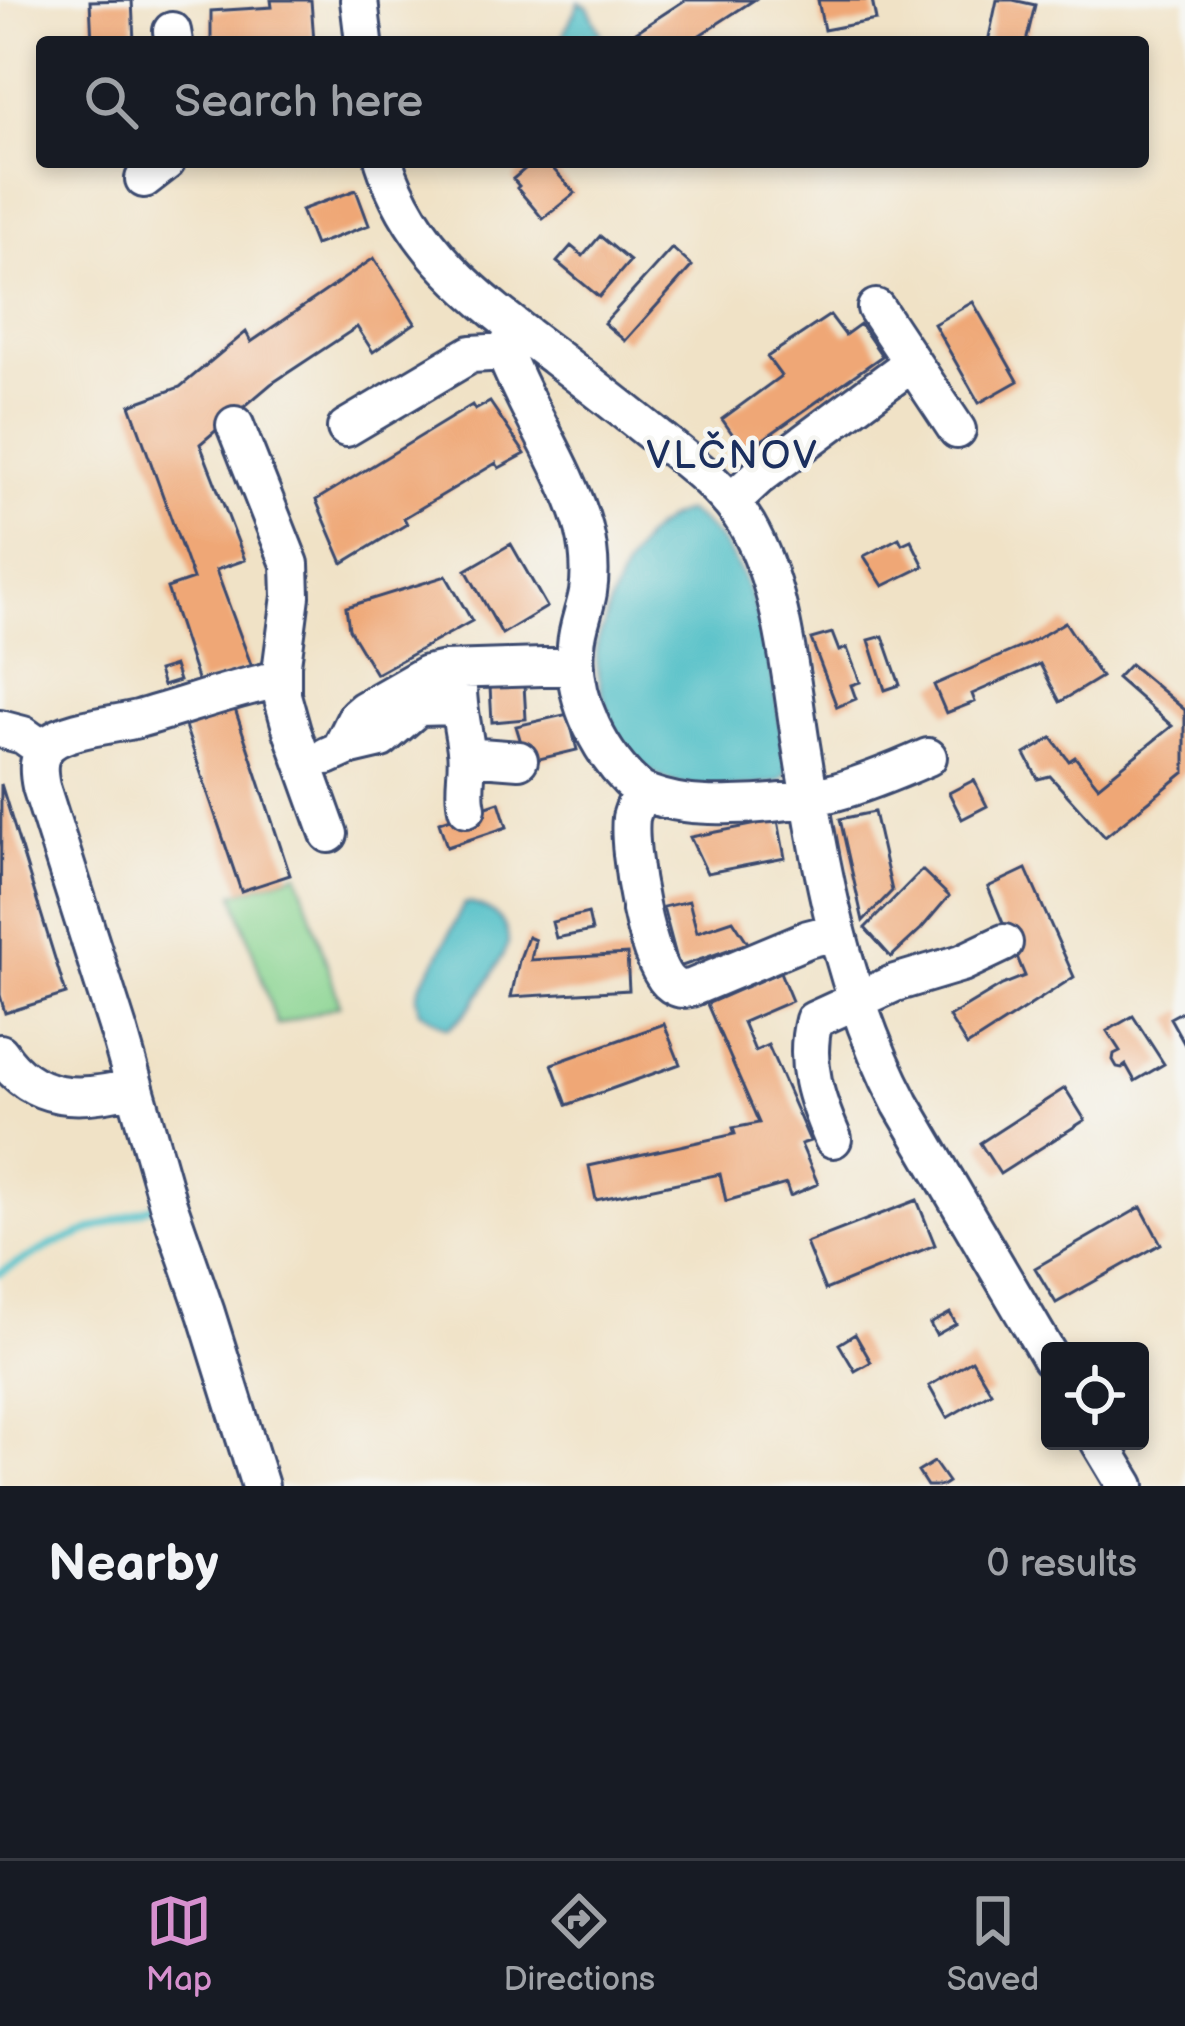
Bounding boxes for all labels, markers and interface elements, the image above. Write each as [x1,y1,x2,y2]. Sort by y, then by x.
search box [36,36,1149,168]
icon: search [78,69,144,135]
text: Search here [174,75,423,130]
district label: VLČNOV [646,431,820,480]
map controls [1041,1342,1149,1450]
button: locate [1041,1342,1149,1450]
text: Nearby [48,1534,219,1595]
text: 0 results [986,1541,1137,1588]
tab: Map [146,1888,212,2000]
tab: Directions [503,1888,655,2000]
tab: Saved [947,1888,1039,2000]

